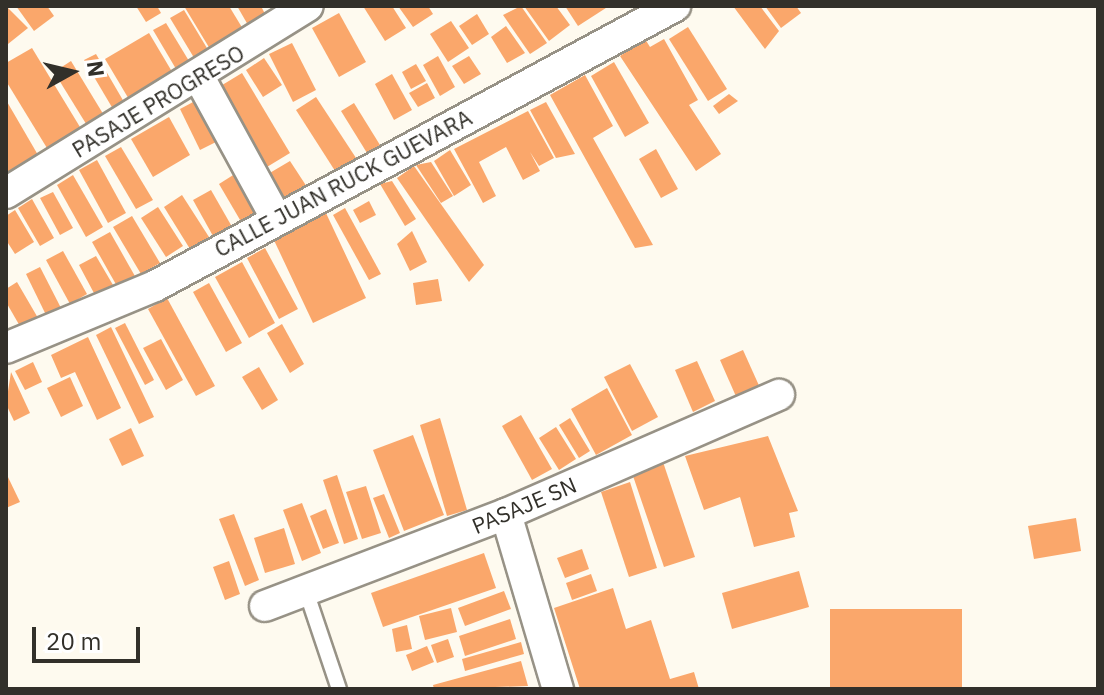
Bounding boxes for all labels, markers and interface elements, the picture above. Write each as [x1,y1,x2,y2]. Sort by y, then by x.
north arrow [32,32,112,112]
street label: PASAJE PROGRESO [67,39,249,163]
text: N [81,59,112,78]
street label: CALLE JUAN RUCK GUEVARA [210,104,476,262]
street label: PASAJE SN [468,471,580,539]
scale bar [36,611,144,661]
text: 20 m [46,625,101,657]

